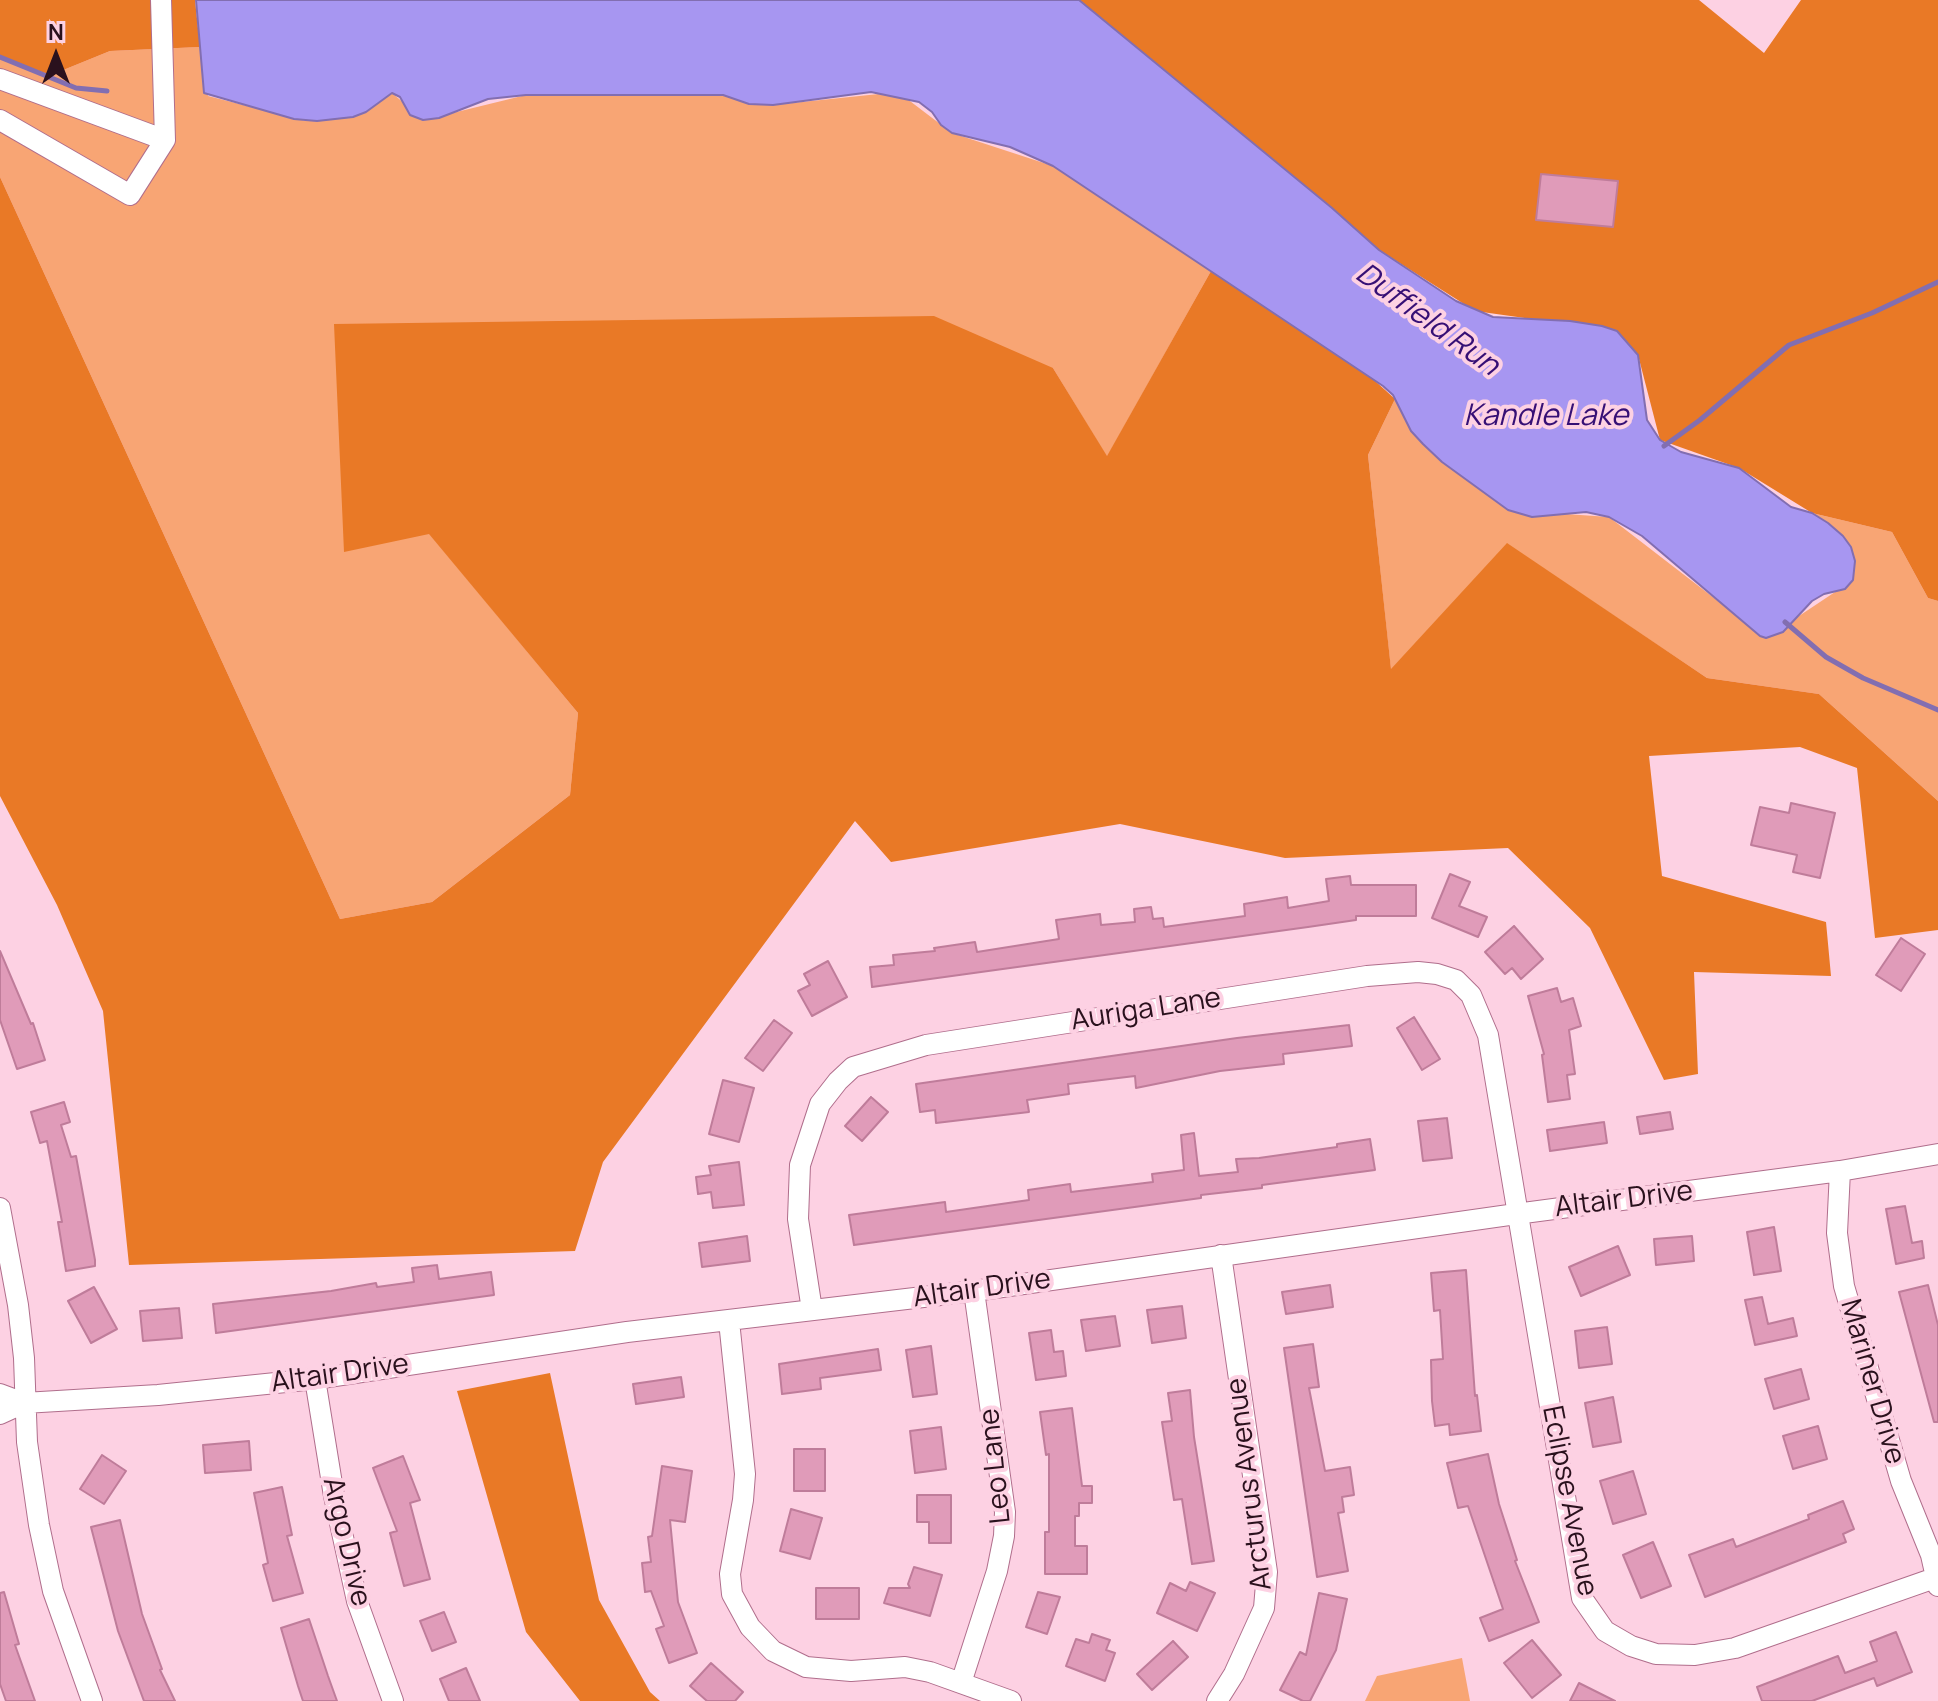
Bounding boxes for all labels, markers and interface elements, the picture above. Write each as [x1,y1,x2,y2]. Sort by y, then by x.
north arrow [16,16,96,96]
text: N [48,17,64,47]
water label: Duffield Run [1348,256,1506,384]
water label: Kandle Lake [1464,399,1628,435]
street label: Auriga Lane [1069,982,1223,1038]
street label: Altair Drive [1553,1175,1695,1225]
street label: Altair Drive [911,1263,1053,1315]
street label: Mariner Drive [1832,1296,1912,1468]
street label: Altair Drive [269,1348,411,1400]
street label: Arcturus Avenue [1220,1376,1280,1592]
street label: Eclipse Avenue [1534,1403,1604,1599]
street label: Leo Lane [973,1407,1019,1525]
street label: Argo Drive [315,1474,377,1610]

